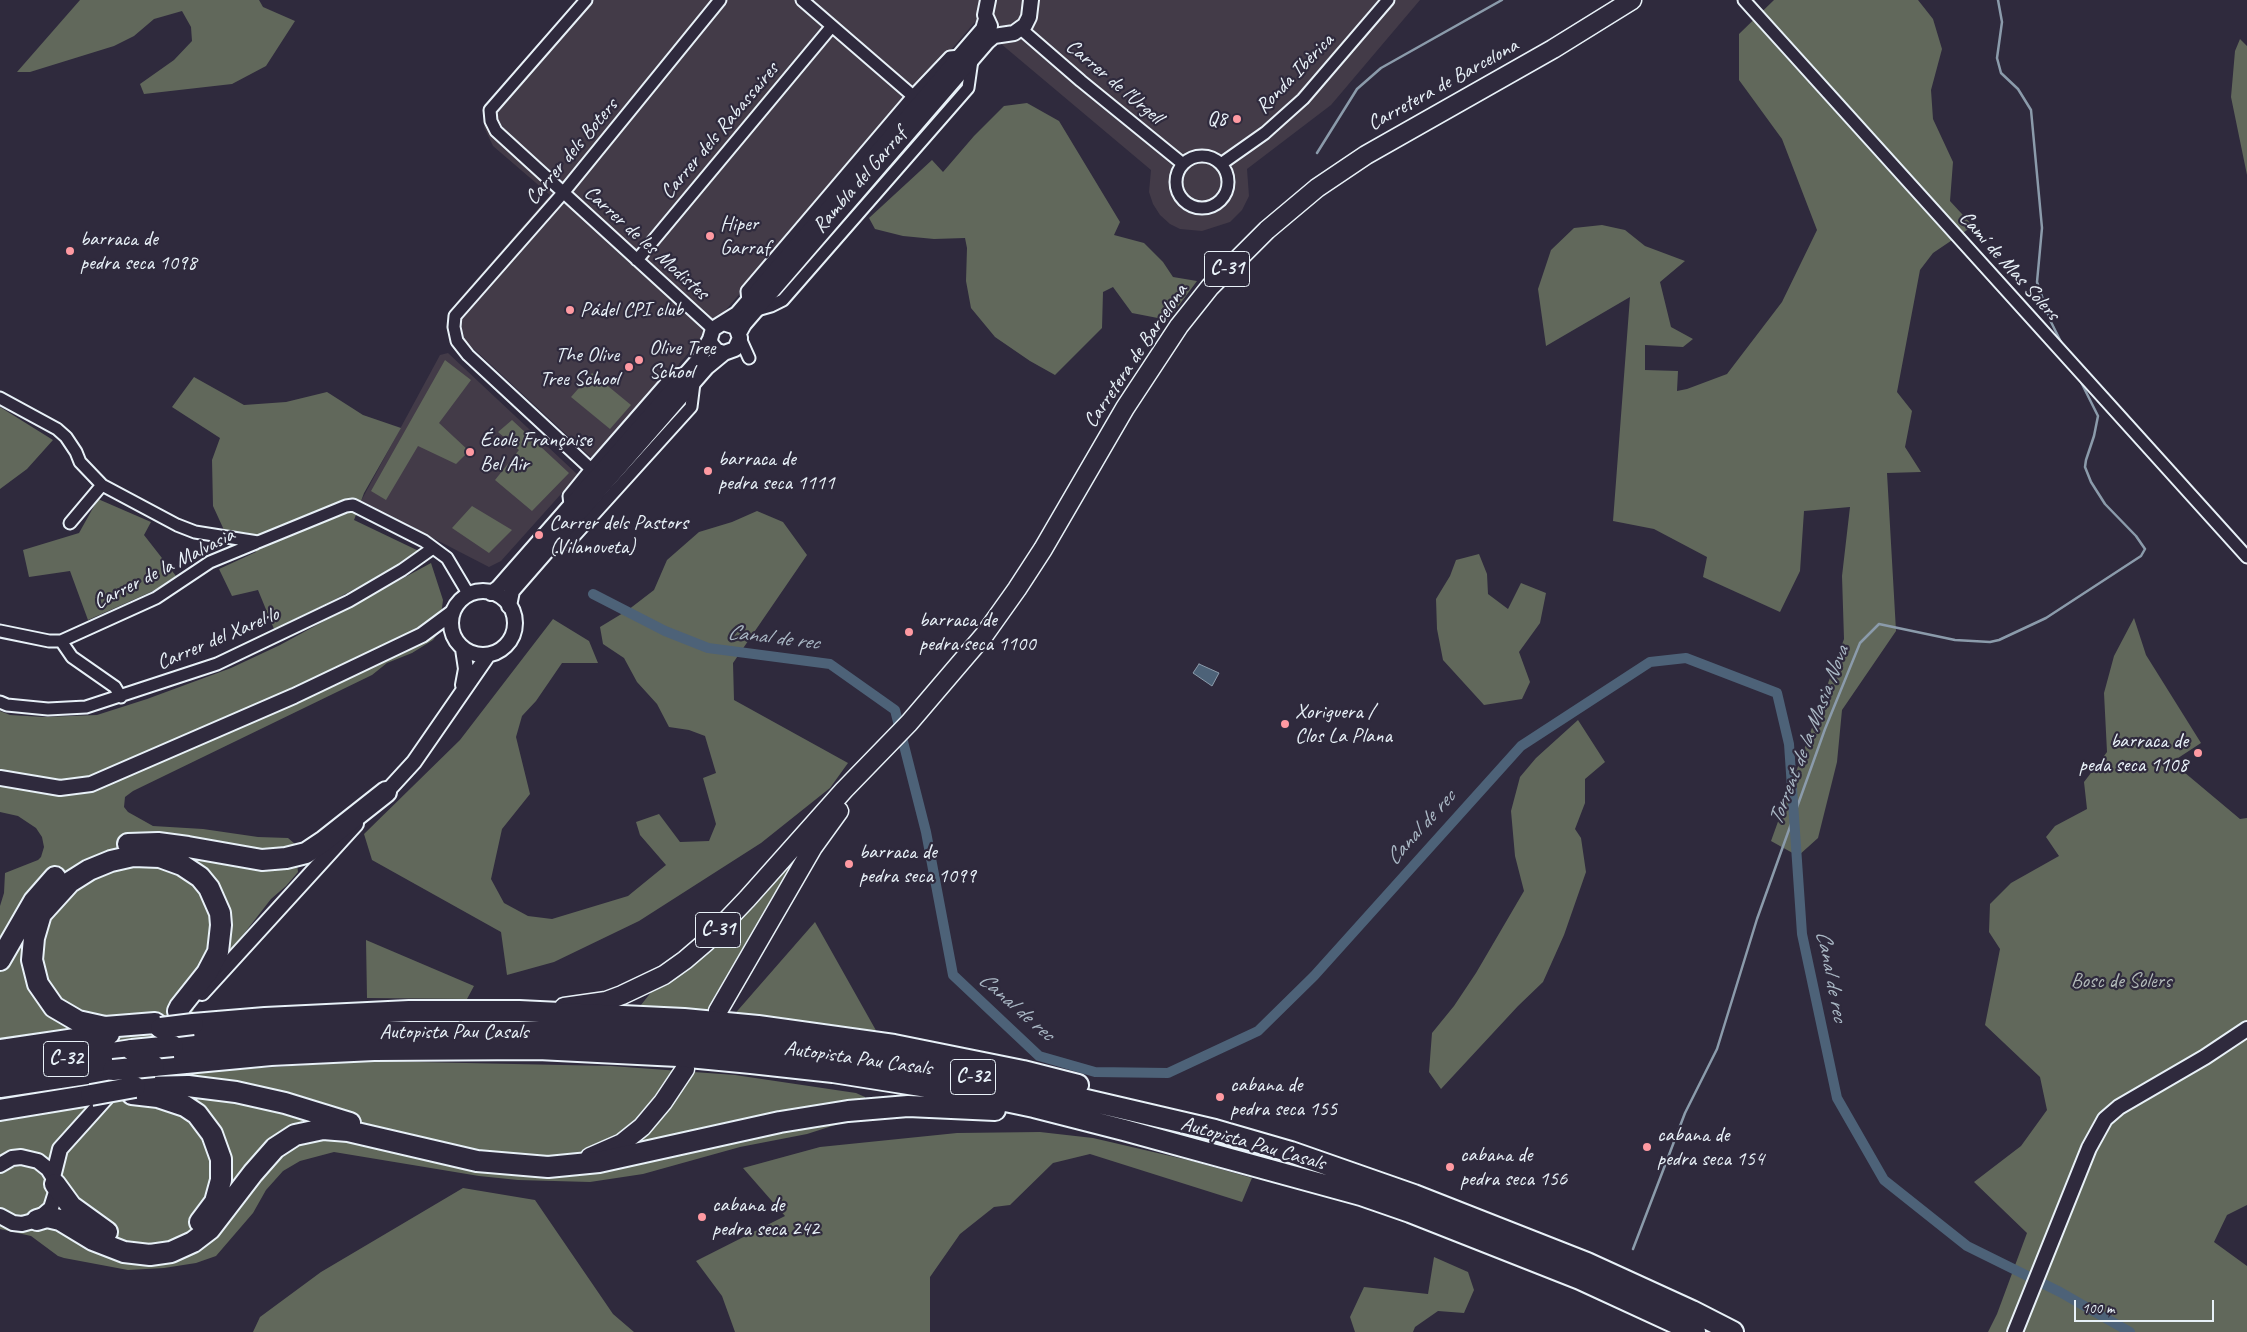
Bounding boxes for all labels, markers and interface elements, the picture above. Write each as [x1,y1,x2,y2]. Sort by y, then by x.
street label: Ronda Ibèrica [1251,29,1339,119]
street label: Carretera de Barcelona [1363,33,1523,137]
street label: Carrer de l'Urgell [1060,34,1168,130]
street label: Carrer dels Rabassaires [655,57,785,205]
street label: Carrer dels Boters [520,94,624,210]
place label: Q8 [1207,106,1227,132]
marker: Q8 [1231,113,1243,125]
street label: Rambla del Garraf [808,123,912,239]
street label: Carrer de les Modistes [578,180,714,306]
street label: Camí de Mas Solers [1953,206,2065,326]
place label: Hiper Garraf [720,211,769,261]
place label: barraca de pedra seca 1098 [80,226,197,276]
marker: Hiper Garraf [704,230,716,242]
marker: barraca de pedra seca 1098 [64,245,76,257]
road number: C-31 [1204,252,1250,286]
street label: Carretera de Barcelona [1079,279,1193,433]
place label: Pádel CPI club [580,297,683,323]
marker: Pádel CPI club [564,304,576,316]
place label: Olive Tree School [649,335,715,385]
place label: The Olive Tree School [540,342,619,392]
marker: Olive Tree School [633,354,645,366]
marker: The Olive Tree School [623,361,635,373]
place label: École Française Bel Air [480,427,592,477]
marker: École Française Bel Air [464,446,476,458]
place label: barraca de pedra seca 1111 [718,446,835,496]
marker: barraca de pedra seca 1111 [702,465,714,477]
place label: Carrer dels Pastors (Vilanoveta) [549,510,688,560]
street label: Carrer de la Malvasia [89,523,239,615]
marker: Carrer dels Pastors (Vilanoveta) [533,529,545,541]
street label: Carrer del Xarel·lo [153,602,283,676]
place label: barraca de pedra seca 1100 [919,607,1036,657]
water label: Canal de rec [726,619,820,657]
marker: barraca de pedra seca 1100 [903,626,915,638]
water label: Torrent de la Masia Nova [1763,643,1855,829]
place label: Xoriguera / Clos La Plana [1295,699,1392,749]
marker: Xoriguera / Clos La Plana [1279,718,1291,730]
place label: barraca de peda seca 1108 [2079,728,2188,778]
marker: barraca de peda seca 1108 [2192,747,2204,759]
water label: Canal de rec [1381,785,1461,871]
place label: barraca de pedra seca 1099 [859,839,976,889]
marker: barraca de pedra seca 1099 [843,858,855,870]
road number: C-31 [696,912,740,948]
water label: Canal de rec [1809,928,1853,1024]
water label: Canal de rec [973,967,1059,1047]
park label: Bosc de Solers [2071,968,2171,994]
street label: Autopista Pau Casals [379,1019,529,1045]
street label: Autopista Pau Casals [782,1036,934,1082]
road number: C-32 [44,1042,88,1076]
road number: C-32 [950,1060,996,1094]
place label: cabana de pedra seca 155 [1230,1072,1337,1122]
marker: cabana de pedra seca 155 [1214,1091,1226,1103]
street label: Autopista Pau Casals [1178,1111,1328,1177]
place label: cabana de pedra seca 154 [1657,1122,1764,1172]
marker: cabana de pedra seca 154 [1641,1141,1653,1153]
place label: cabana de pedra seca 156 [1460,1142,1567,1192]
marker: cabana de pedra seca 156 [1444,1161,1456,1173]
place label: cabana de pedra seca 242 [712,1192,819,1242]
marker: cabana de pedra seca 242 [696,1211,708,1223]
scale bar [2077,1290,2217,1322]
text: 100 m [2082,1299,2114,1318]

